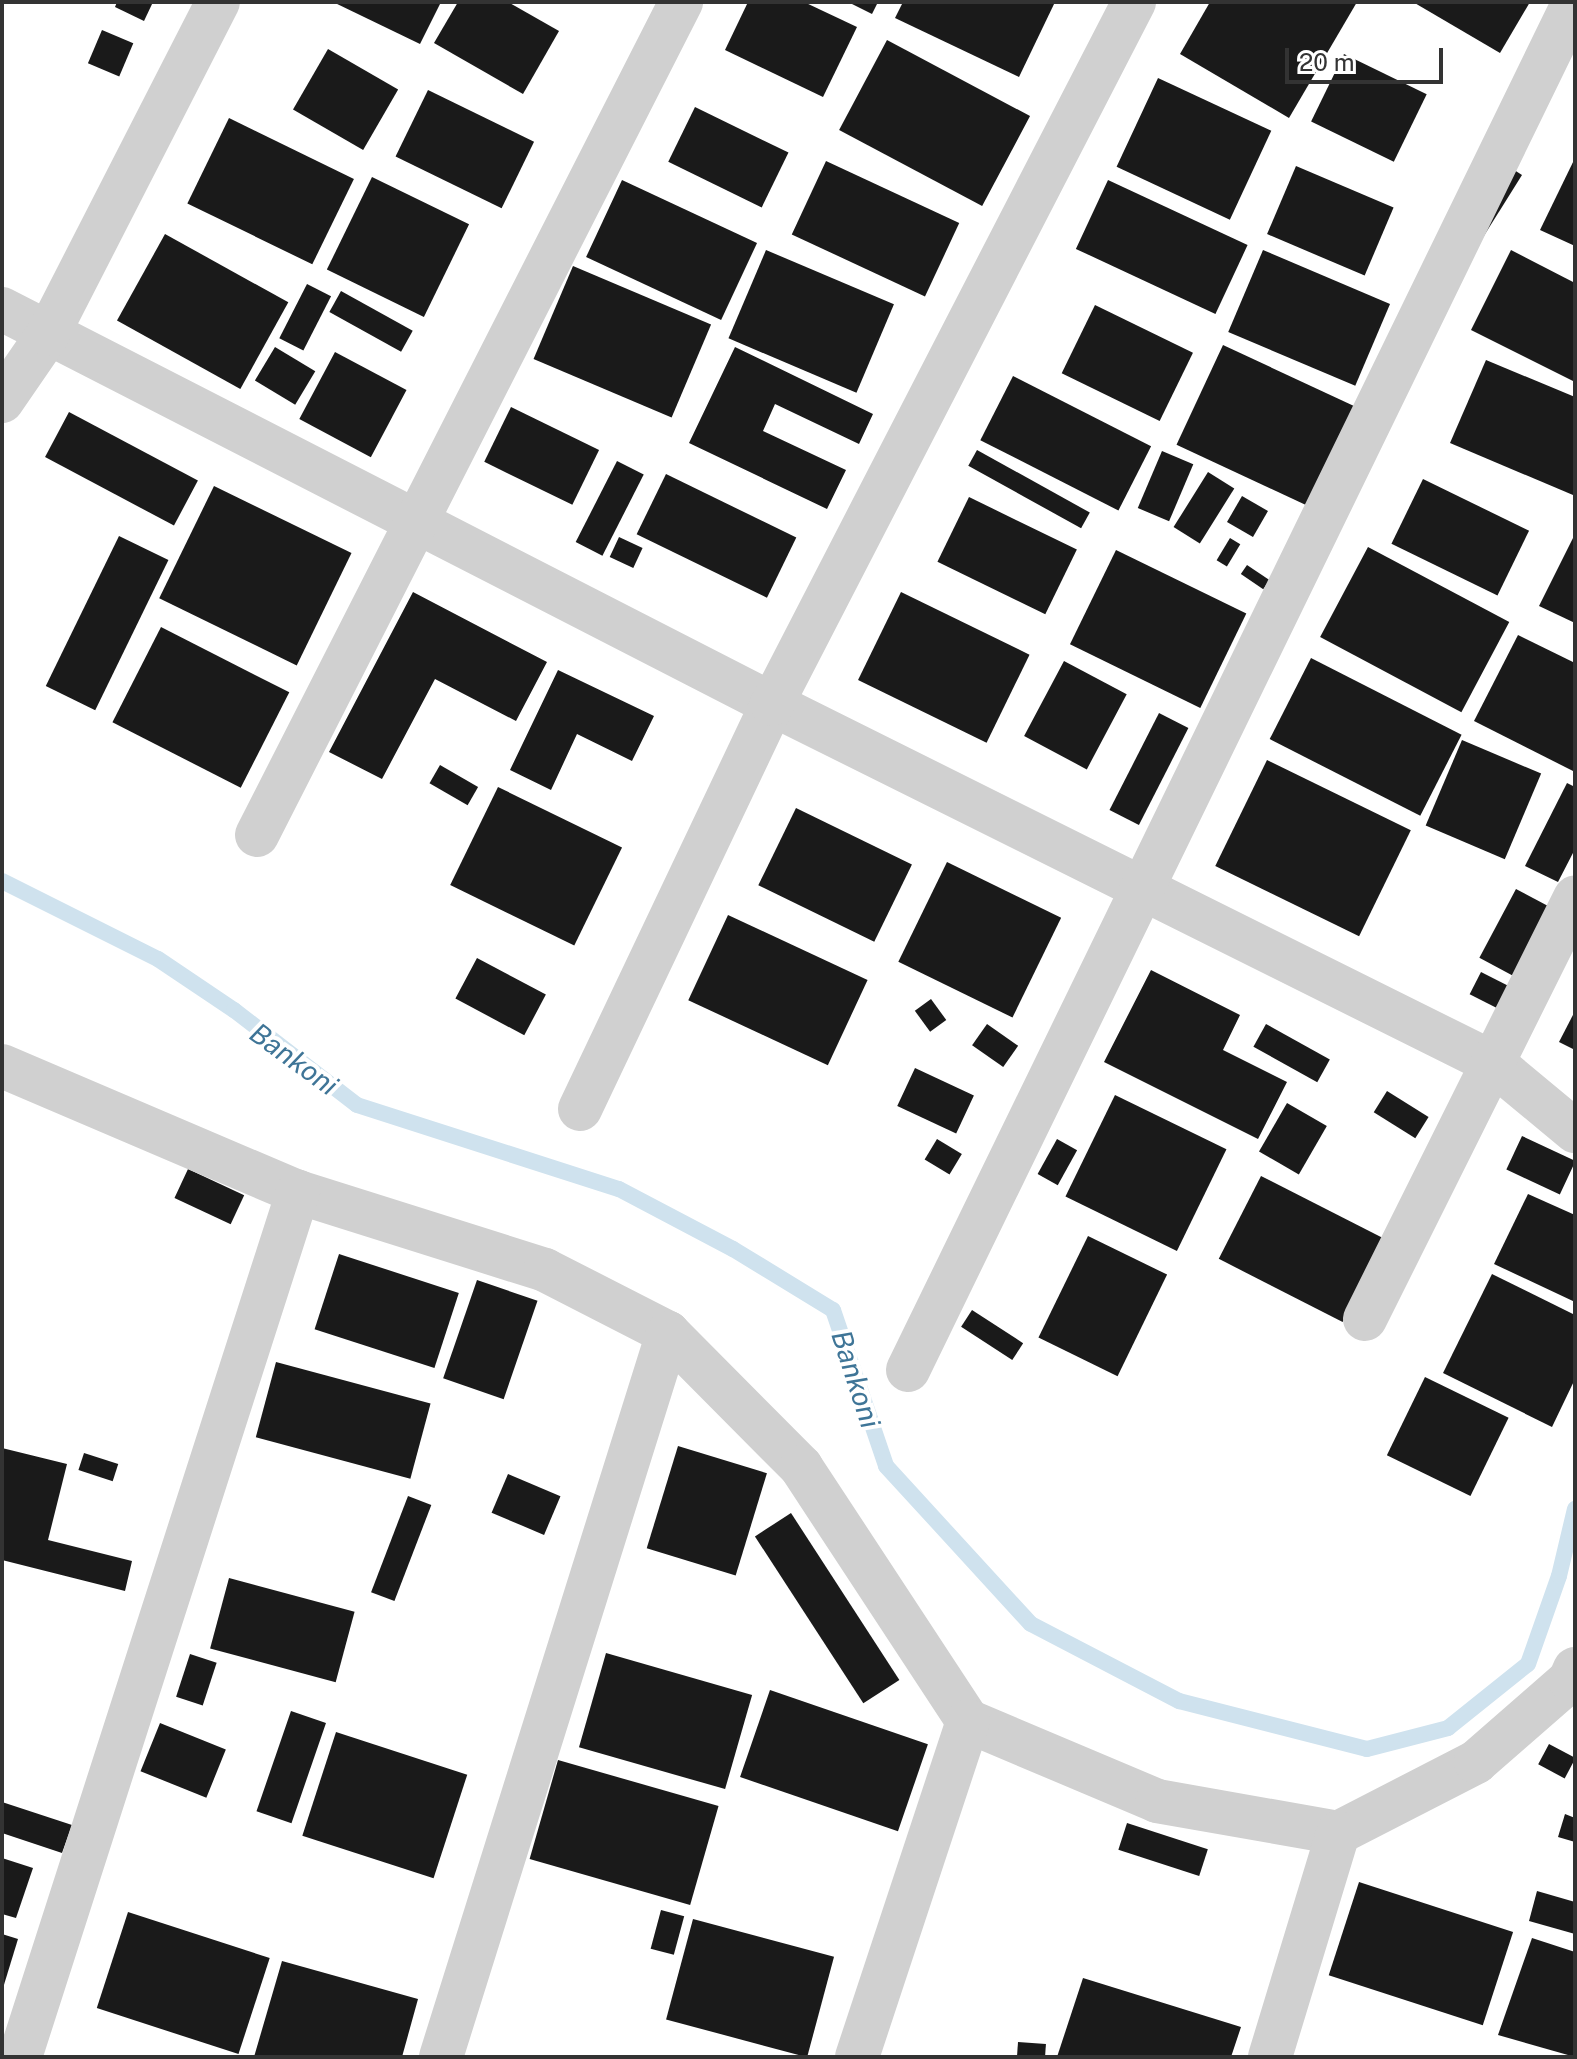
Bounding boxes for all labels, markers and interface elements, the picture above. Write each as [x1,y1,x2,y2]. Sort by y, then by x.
scale bar [1289,32,1447,82]
text: 20 m [1299,48,1355,76]
water label: Bankoni [243,1016,345,1102]
water label: Bankoni [824,1326,888,1432]

